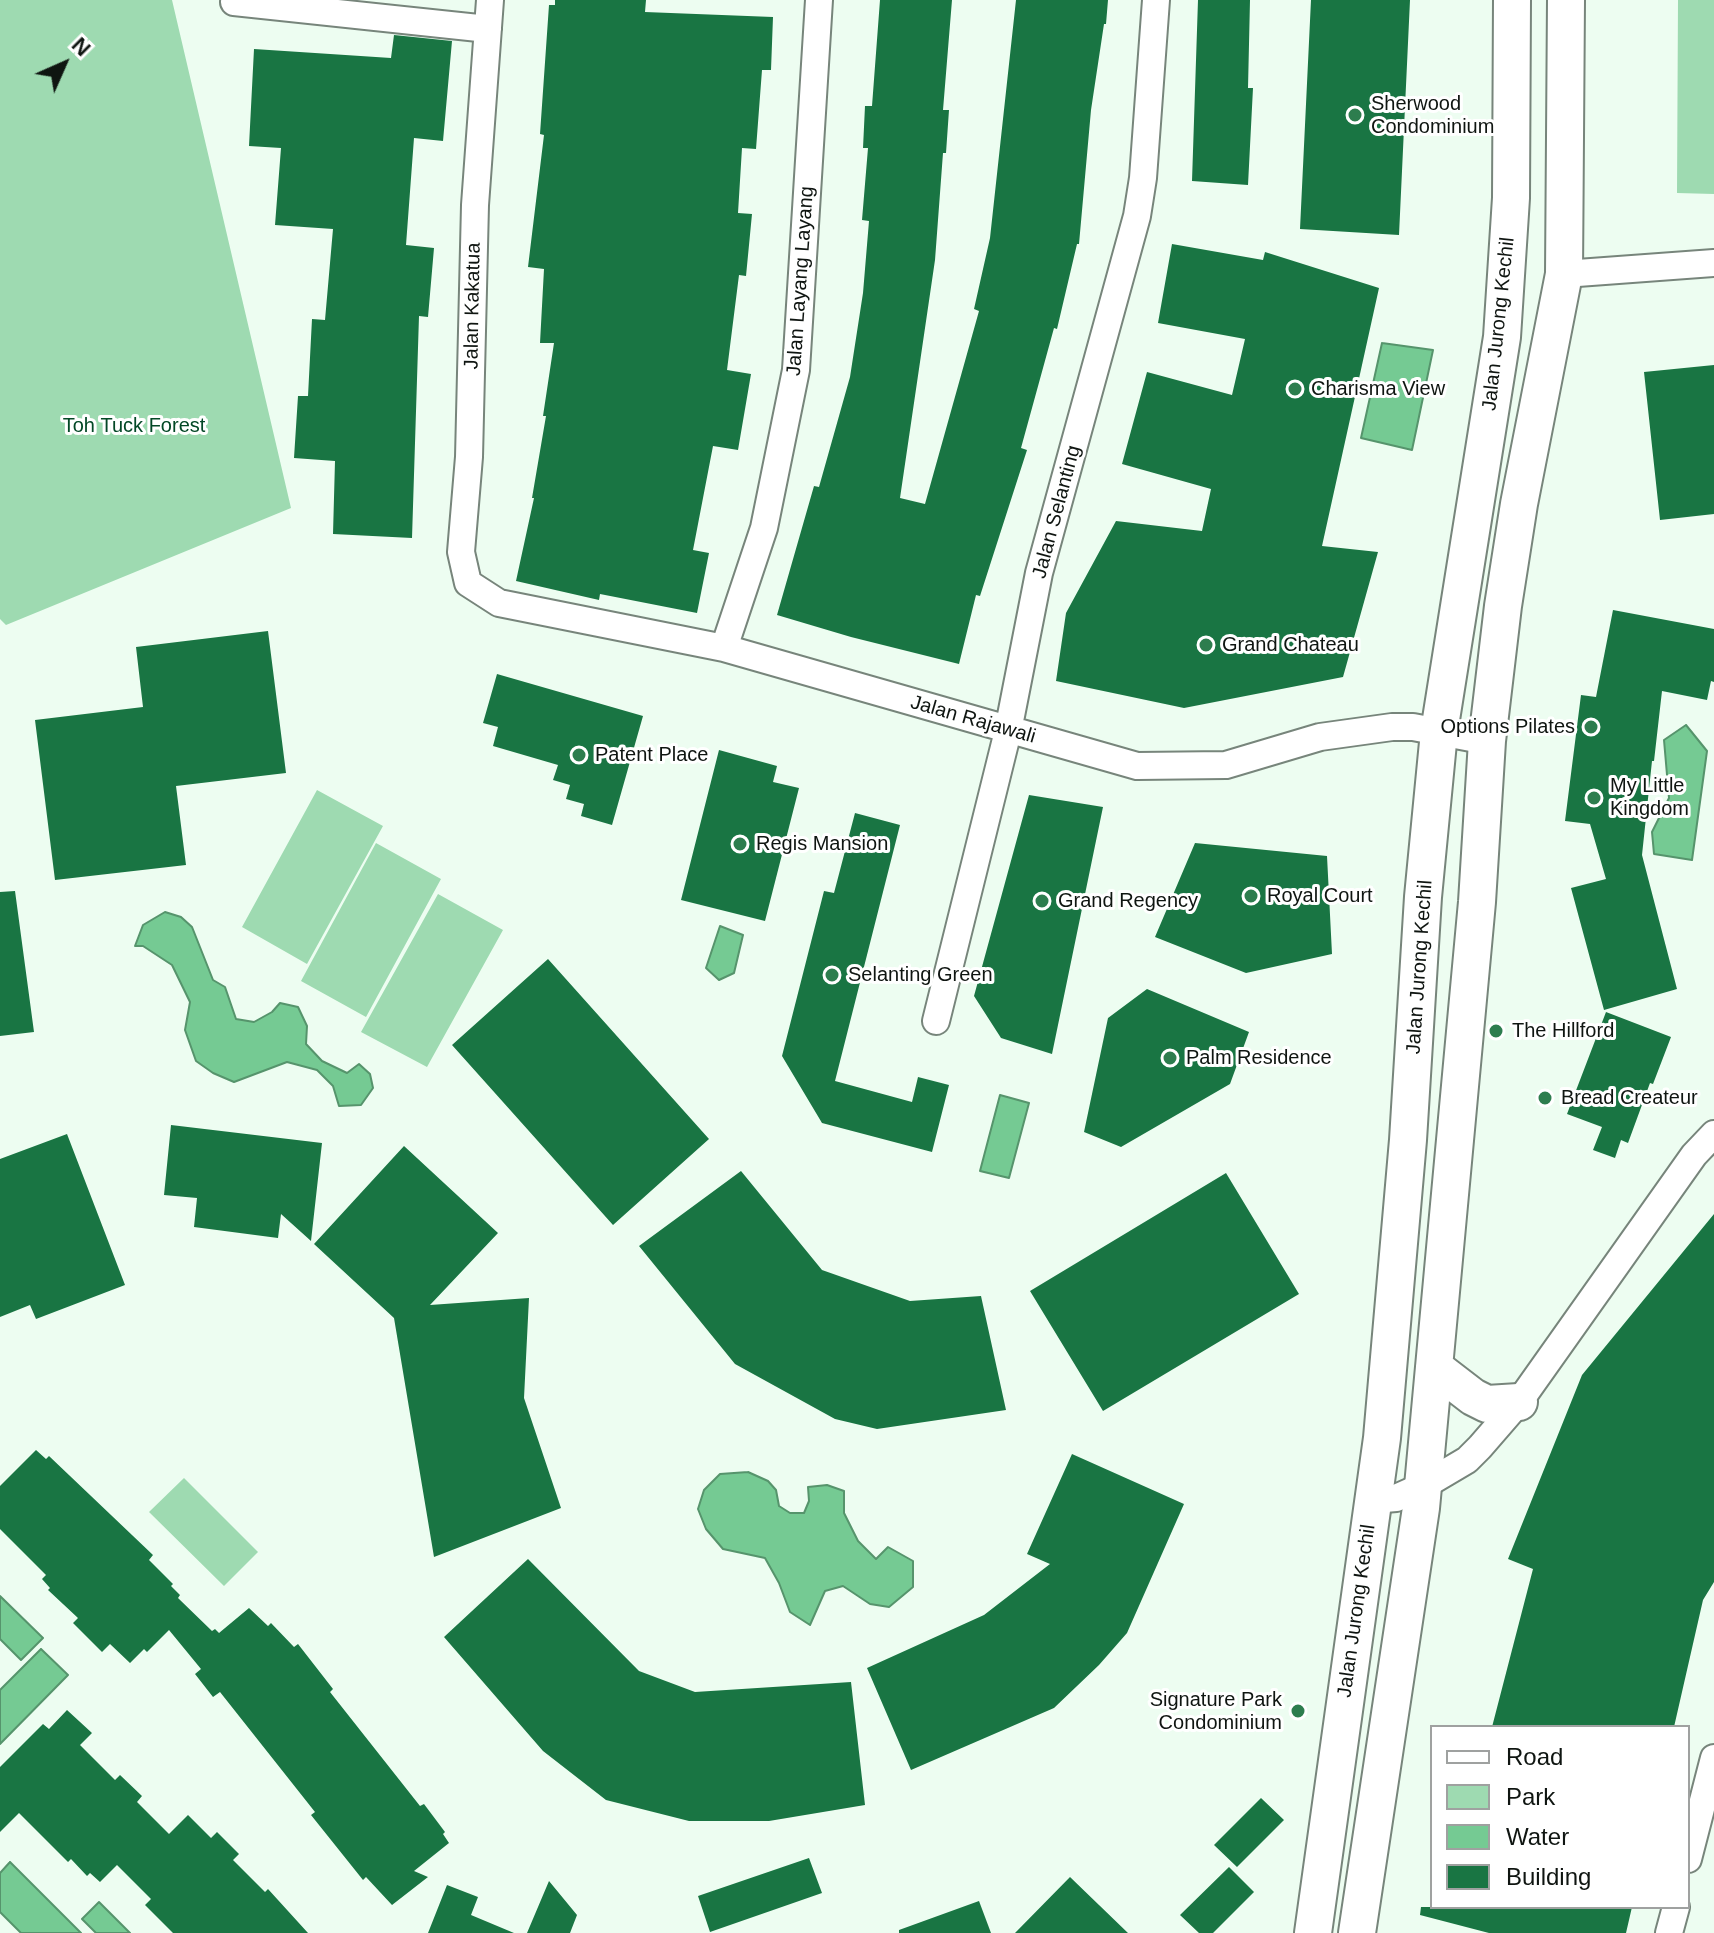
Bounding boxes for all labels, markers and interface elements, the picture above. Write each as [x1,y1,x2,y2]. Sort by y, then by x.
north arrow [24,24,104,104]
text: N [67,32,96,61]
place label: Sherwood Condominium [1371,92,1494,139]
marker: Sherwood Condominium [1346,106,1364,124]
street label: Jalan Layang Layang [782,185,820,377]
street label: Jalan Jurong Kechil [1478,236,1520,412]
street label: Jalan Kakatua [460,242,486,370]
place label: Charisma View [1311,377,1445,401]
marker: Charisma View [1286,380,1304,398]
park label: Toh Tuck Forest [63,414,205,438]
street label: Jalan Selanting [1028,443,1086,581]
place label: Grand Chateau [1222,633,1359,657]
marker: Grand Chateau [1197,636,1215,654]
street label: Jalan Rajawali [908,691,1038,749]
place label: Options Pilates [1440,715,1575,739]
marker: Options Pilates [1582,718,1600,736]
place label: Patent Place [595,743,708,767]
marker: Patent Place [570,746,588,764]
place label: My Little Kingdom [1610,774,1689,821]
marker: My Little Kingdom [1585,789,1603,807]
place label: Regis Mansion [756,832,888,856]
marker: Regis Mansion [731,835,749,853]
street label: Jalan Jurong Kechil [1402,879,1438,1055]
place label: Royal Court [1267,884,1373,908]
marker: Royal Court [1242,887,1260,905]
place label: Grand Regency [1058,889,1198,913]
marker: Grand Regency [1033,892,1051,910]
place label: Selanting Green [848,963,993,987]
marker: Selanting Green [823,966,841,984]
place label: The Hillford [1512,1019,1614,1043]
marker: The Hillford [1487,1022,1505,1040]
place label: Palm Residence [1186,1046,1332,1070]
marker: Palm Residence [1161,1049,1179,1067]
place label: Bread Createur [1561,1086,1698,1110]
marker: Bread Createur [1536,1089,1554,1107]
street label: Jalan Jurong Kechil [1333,1523,1381,1699]
place label: Signature Park Condominium [1150,1688,1282,1735]
marker: Signature Park Condominium [1289,1702,1307,1720]
legend [1430,1725,1690,1909]
text: Road [1506,1743,1563,1770]
text: Park [1506,1783,1555,1810]
text: Water [1506,1823,1569,1850]
text: Building [1506,1863,1591,1890]

